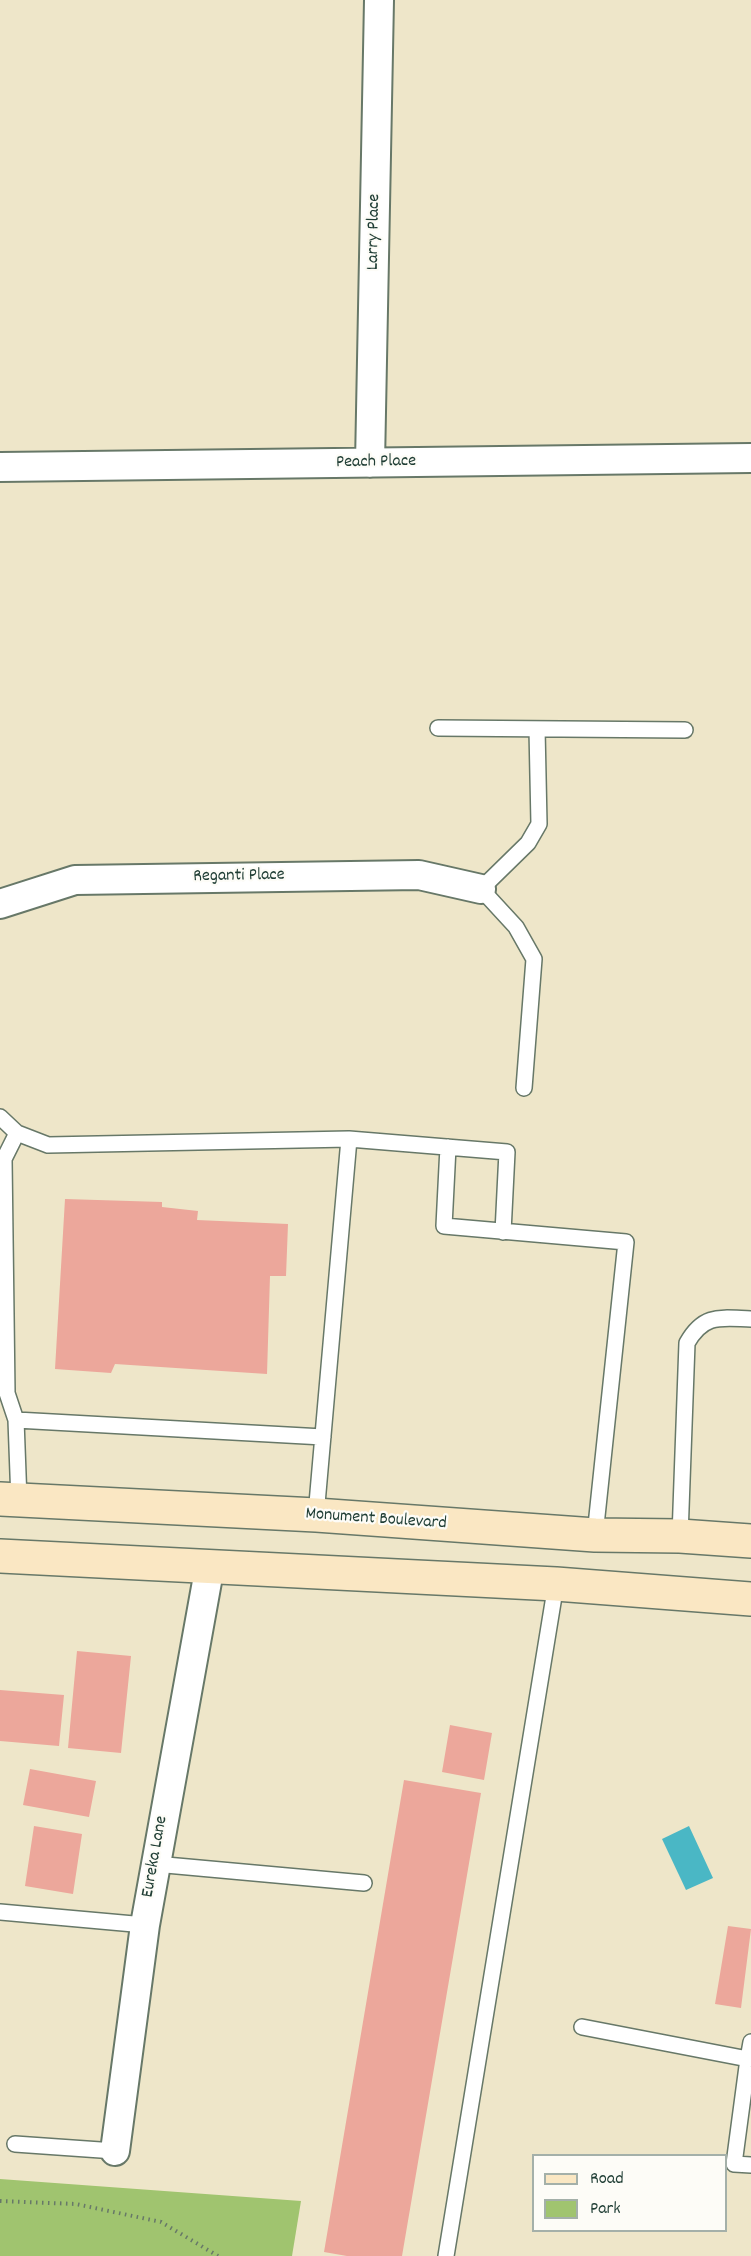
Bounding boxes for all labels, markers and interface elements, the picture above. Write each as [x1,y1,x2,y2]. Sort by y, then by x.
street label: Larry Place [364,194,386,270]
street label: Peach Place [336,452,416,474]
street label: Reganti Place [193,865,285,889]
street label: Monument Boulevard [305,1504,447,1536]
street label: Eureka Lane [138,1814,174,1900]
legend [532,2154,727,2232]
text: Road [590,2167,624,2192]
text: Park [590,2197,621,2222]

